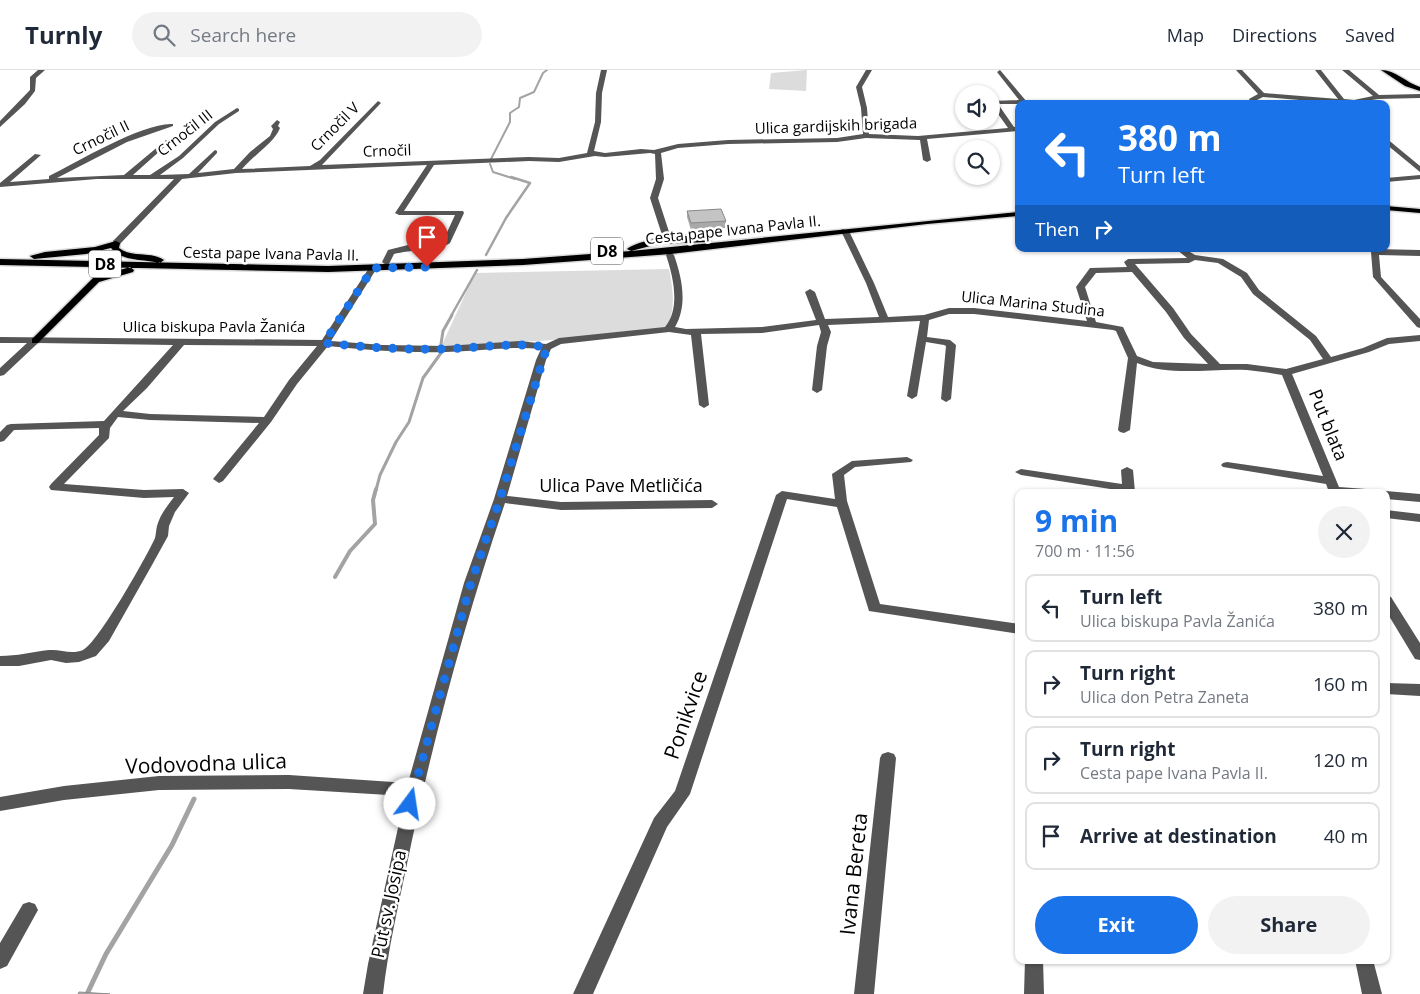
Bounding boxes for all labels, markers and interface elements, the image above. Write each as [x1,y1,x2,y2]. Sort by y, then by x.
search box [132,12,482,57]
text: Turnly [25,18,102,51]
icon: search [150,21,178,49]
text: Search here [190,22,296,48]
text: Map [1167,23,1204,47]
text: Directions [1232,23,1317,47]
text: Saved [1345,23,1395,47]
map controls [955,85,1000,185]
button: sound [955,85,1000,130]
street label: Crnočil V [306,97,363,155]
street label: Crnočil III [153,104,216,160]
street label: Ulica gardijskih brigada [755,112,917,138]
text: 380 m [1118,114,1222,161]
street label: Crnočil II [69,115,132,159]
icon: left [1035,120,1100,185]
street label: Crnočil [362,139,412,161]
button: search [955,140,1000,185]
text: Turn left [1118,159,1205,189]
street label: Cesta pape Ivana Pavla II. [644,210,822,248]
icon: right [1089,215,1117,243]
pin [406,216,448,267]
text: Then [1035,216,1079,242]
icon: arrive [413,223,441,251]
road number: D8 [591,238,623,265]
street label: Cesta pape Ivana Pavla II. [183,241,359,265]
road number: D8 [89,250,121,278]
street label: Ulica Marina Studina [960,286,1106,320]
street label: Ulica biskupa Pavla Žanića [123,316,305,336]
street label: Put blata [1304,385,1354,464]
street label: Ulica Pave Metličića [539,473,703,497]
text: 9 min [1035,500,1118,541]
button: close [1318,506,1370,558]
text: 700 m · 11:56 [1035,540,1135,562]
text: Turn left [1080,584,1162,610]
icon: left [1037,594,1065,622]
text: 380 m [1313,595,1368,621]
text: Ulica biskupa Pavla Žanića [1080,610,1275,632]
text: Turn right [1080,660,1175,686]
street label: Ponikvice [657,667,713,763]
icon: right [1037,670,1065,698]
text: 160 m [1313,671,1368,697]
text: Ulica don Petra Zaneta [1080,686,1249,708]
text: Turn right [1080,736,1175,762]
street label: Vodovodna ulica [125,746,287,780]
icon: right [1037,746,1065,774]
text: 120 m [1313,747,1368,773]
text: Cesta pape Ivana Pavla II. [1080,762,1268,784]
position arrow [383,777,435,829]
street label: Ivana Bereta [833,811,873,936]
icon: arrive [1037,822,1065,850]
text: Arrive at destination [1080,823,1277,849]
text: 40 m [1324,823,1368,849]
street label: Put sv. Josipa [365,848,411,960]
button: Exit [1035,896,1198,954]
button: Share [1208,896,1370,954]

